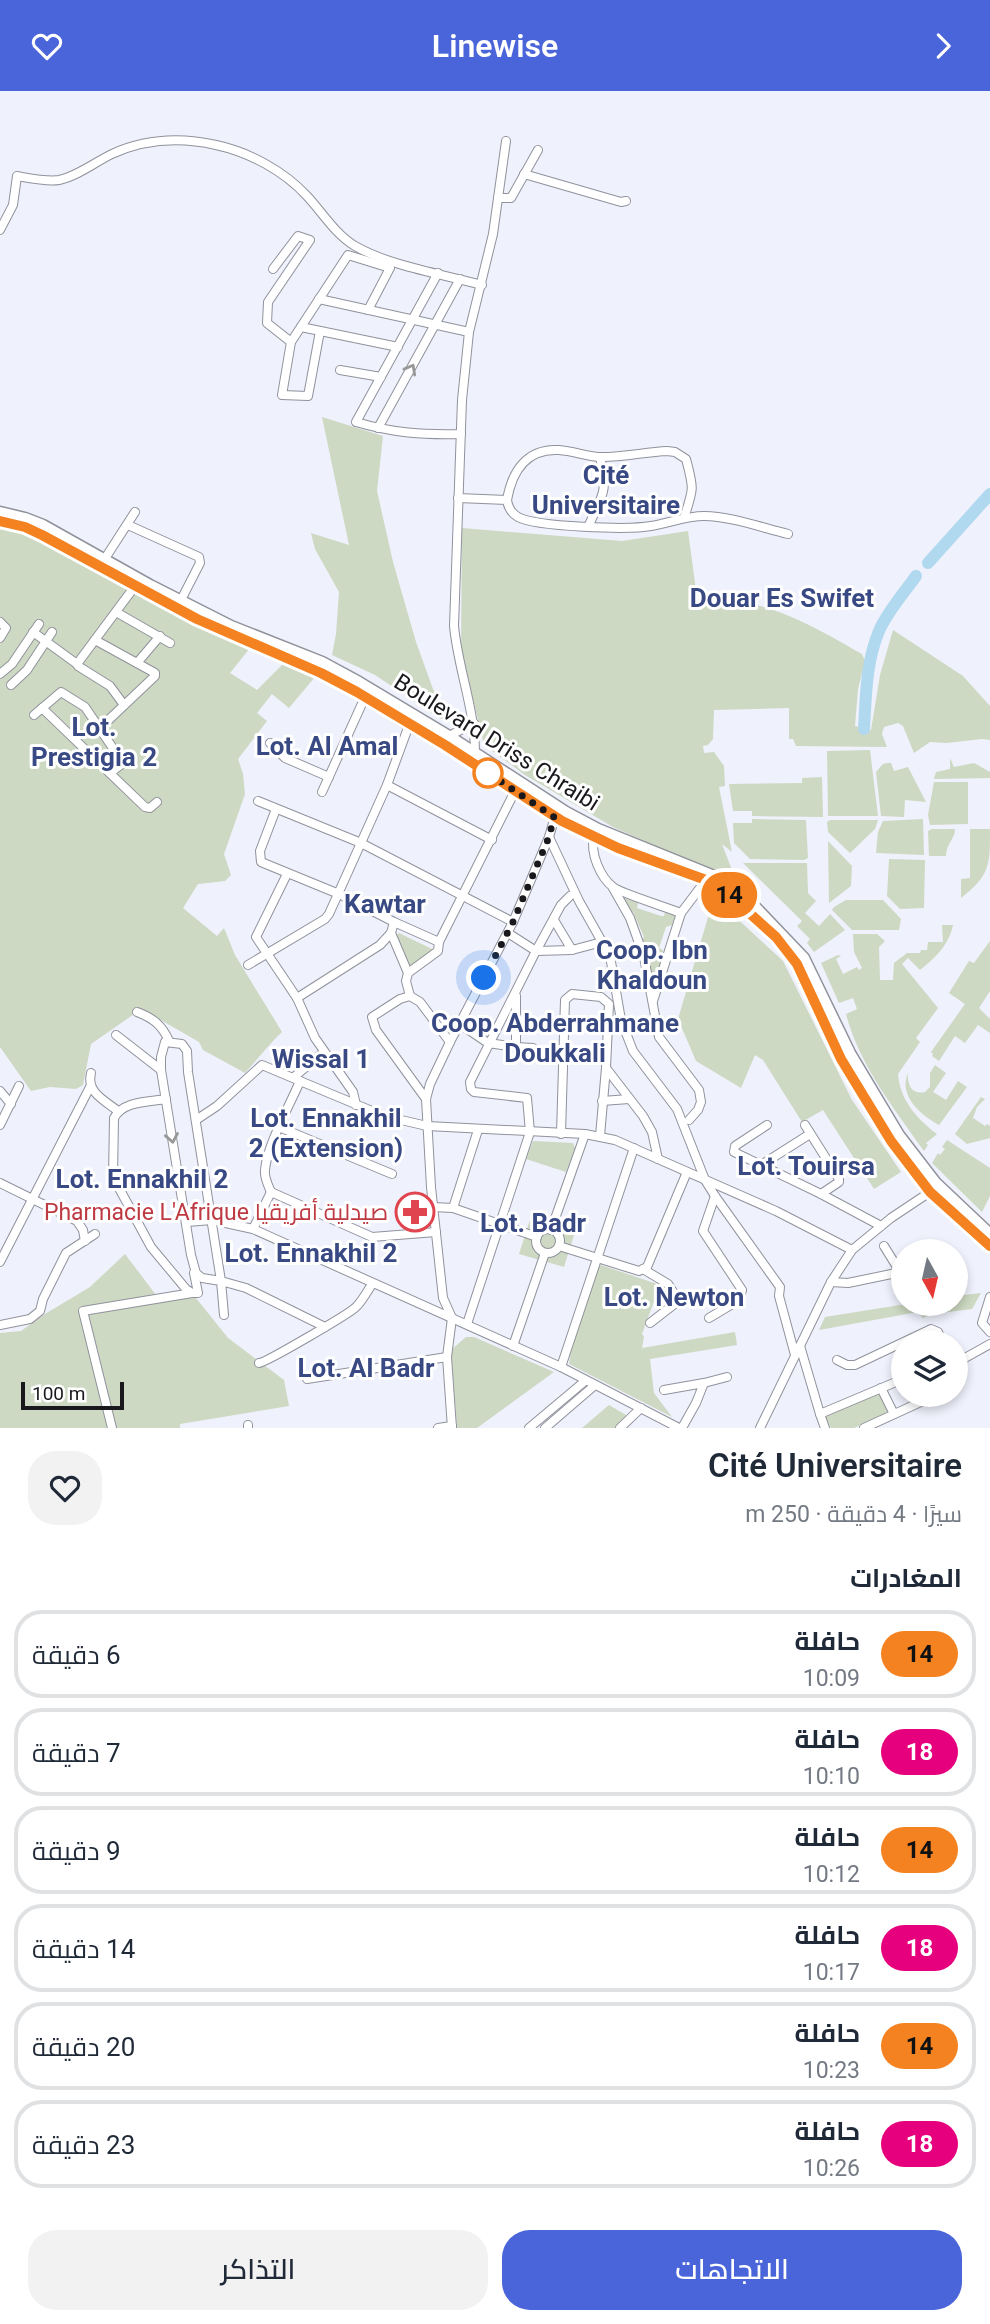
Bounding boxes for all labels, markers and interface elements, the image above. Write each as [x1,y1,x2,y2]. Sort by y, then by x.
icon: heart [28,27,66,65]
text: Linewise [432,27,558,65]
icon: forward [924,27,962,65]
one-way arrow [403,363,416,376]
district label: Cité Universitaire [532,460,680,520]
district label: Douar Es Swifet [690,583,874,613]
street label: Boulevard Driss Chraibi [389,668,604,817]
district label: Lot. Prestigia 2 [31,712,157,772]
district label: Lot. Al Amal [256,731,398,761]
unlabelled marker [473,758,503,788]
line badge: 14 [698,872,760,918]
text: 14 [715,881,743,909]
district label: Kawtar [344,889,426,919]
district label: Coop. Ibn Khaldoun [596,935,708,995]
your location [466,960,501,995]
district label: Coop. Abderrahmane Doukkali [431,1008,679,1068]
district label: Wissal 1 [272,1044,370,1074]
district label: Lot. Ennakhil 2 (Extension) [249,1103,403,1163]
one-way arrow [163,1131,178,1143]
district label: Lot. Touirsa [737,1151,875,1181]
district label: Lot. Ennakhil 2 [56,1164,228,1194]
pharmacy icon: Pharmacie L'Afrique صيدلية أفريقيا [394,1191,436,1233]
place label: Pharmacie L'Afrique صيدلية أفريقيا [44,1197,388,1226]
district label: Lot. Badr [480,1208,587,1238]
district label: Lot. Ennakhil 2 [225,1238,397,1268]
north arrow [891,1239,968,1316]
map controls [891,1239,968,1407]
district label: Lot. Newton [604,1282,744,1312]
button: layers [891,1330,968,1407]
district label: Lot. Al Badr [297,1353,435,1383]
scale bar [21,1379,124,1411]
text: 100 m [32,1382,85,1405]
text: Cité Universitaire [708,1446,962,1485]
button: heart [28,1451,102,1525]
text: سيرًا · 4 دقيقة · 250 m [745,1501,962,1528]
text: المغادرات [850,1563,962,1593]
text: حافلة [795,1626,860,1656]
text: 6 دقيقة [32,1640,121,1670]
text: 14 [906,1640,933,1668]
text: 10:09 [803,1665,860,1692]
text: حافلة [795,1724,860,1754]
text: 7 دقيقة [32,1738,121,1768]
text: 18 [906,1738,933,1766]
text: 10:10 [803,1763,860,1790]
text: حافلة [795,1822,860,1852]
text: 9 دقيقة [32,1836,121,1866]
text: 14 [906,1836,933,1864]
text: 10:12 [803,1861,860,1888]
text: حافلة [795,1920,860,1950]
text: 14 دقيقة [32,1934,135,1964]
text: 18 [906,1934,933,1962]
text: 10:17 [803,1959,860,1986]
text: حافلة [795,2018,860,2048]
text: 20 دقيقة [32,2032,135,2062]
text: 14 [906,2032,933,2060]
text: 10:23 [803,2057,860,2084]
text: حافلة [795,2116,860,2146]
text: 23 دقيقة [32,2130,135,2160]
text: 18 [906,2130,933,2158]
text: 10:26 [803,2155,860,2182]
button: التذاكر [28,2230,488,2310]
button: الاتجاهات [502,2230,962,2310]

